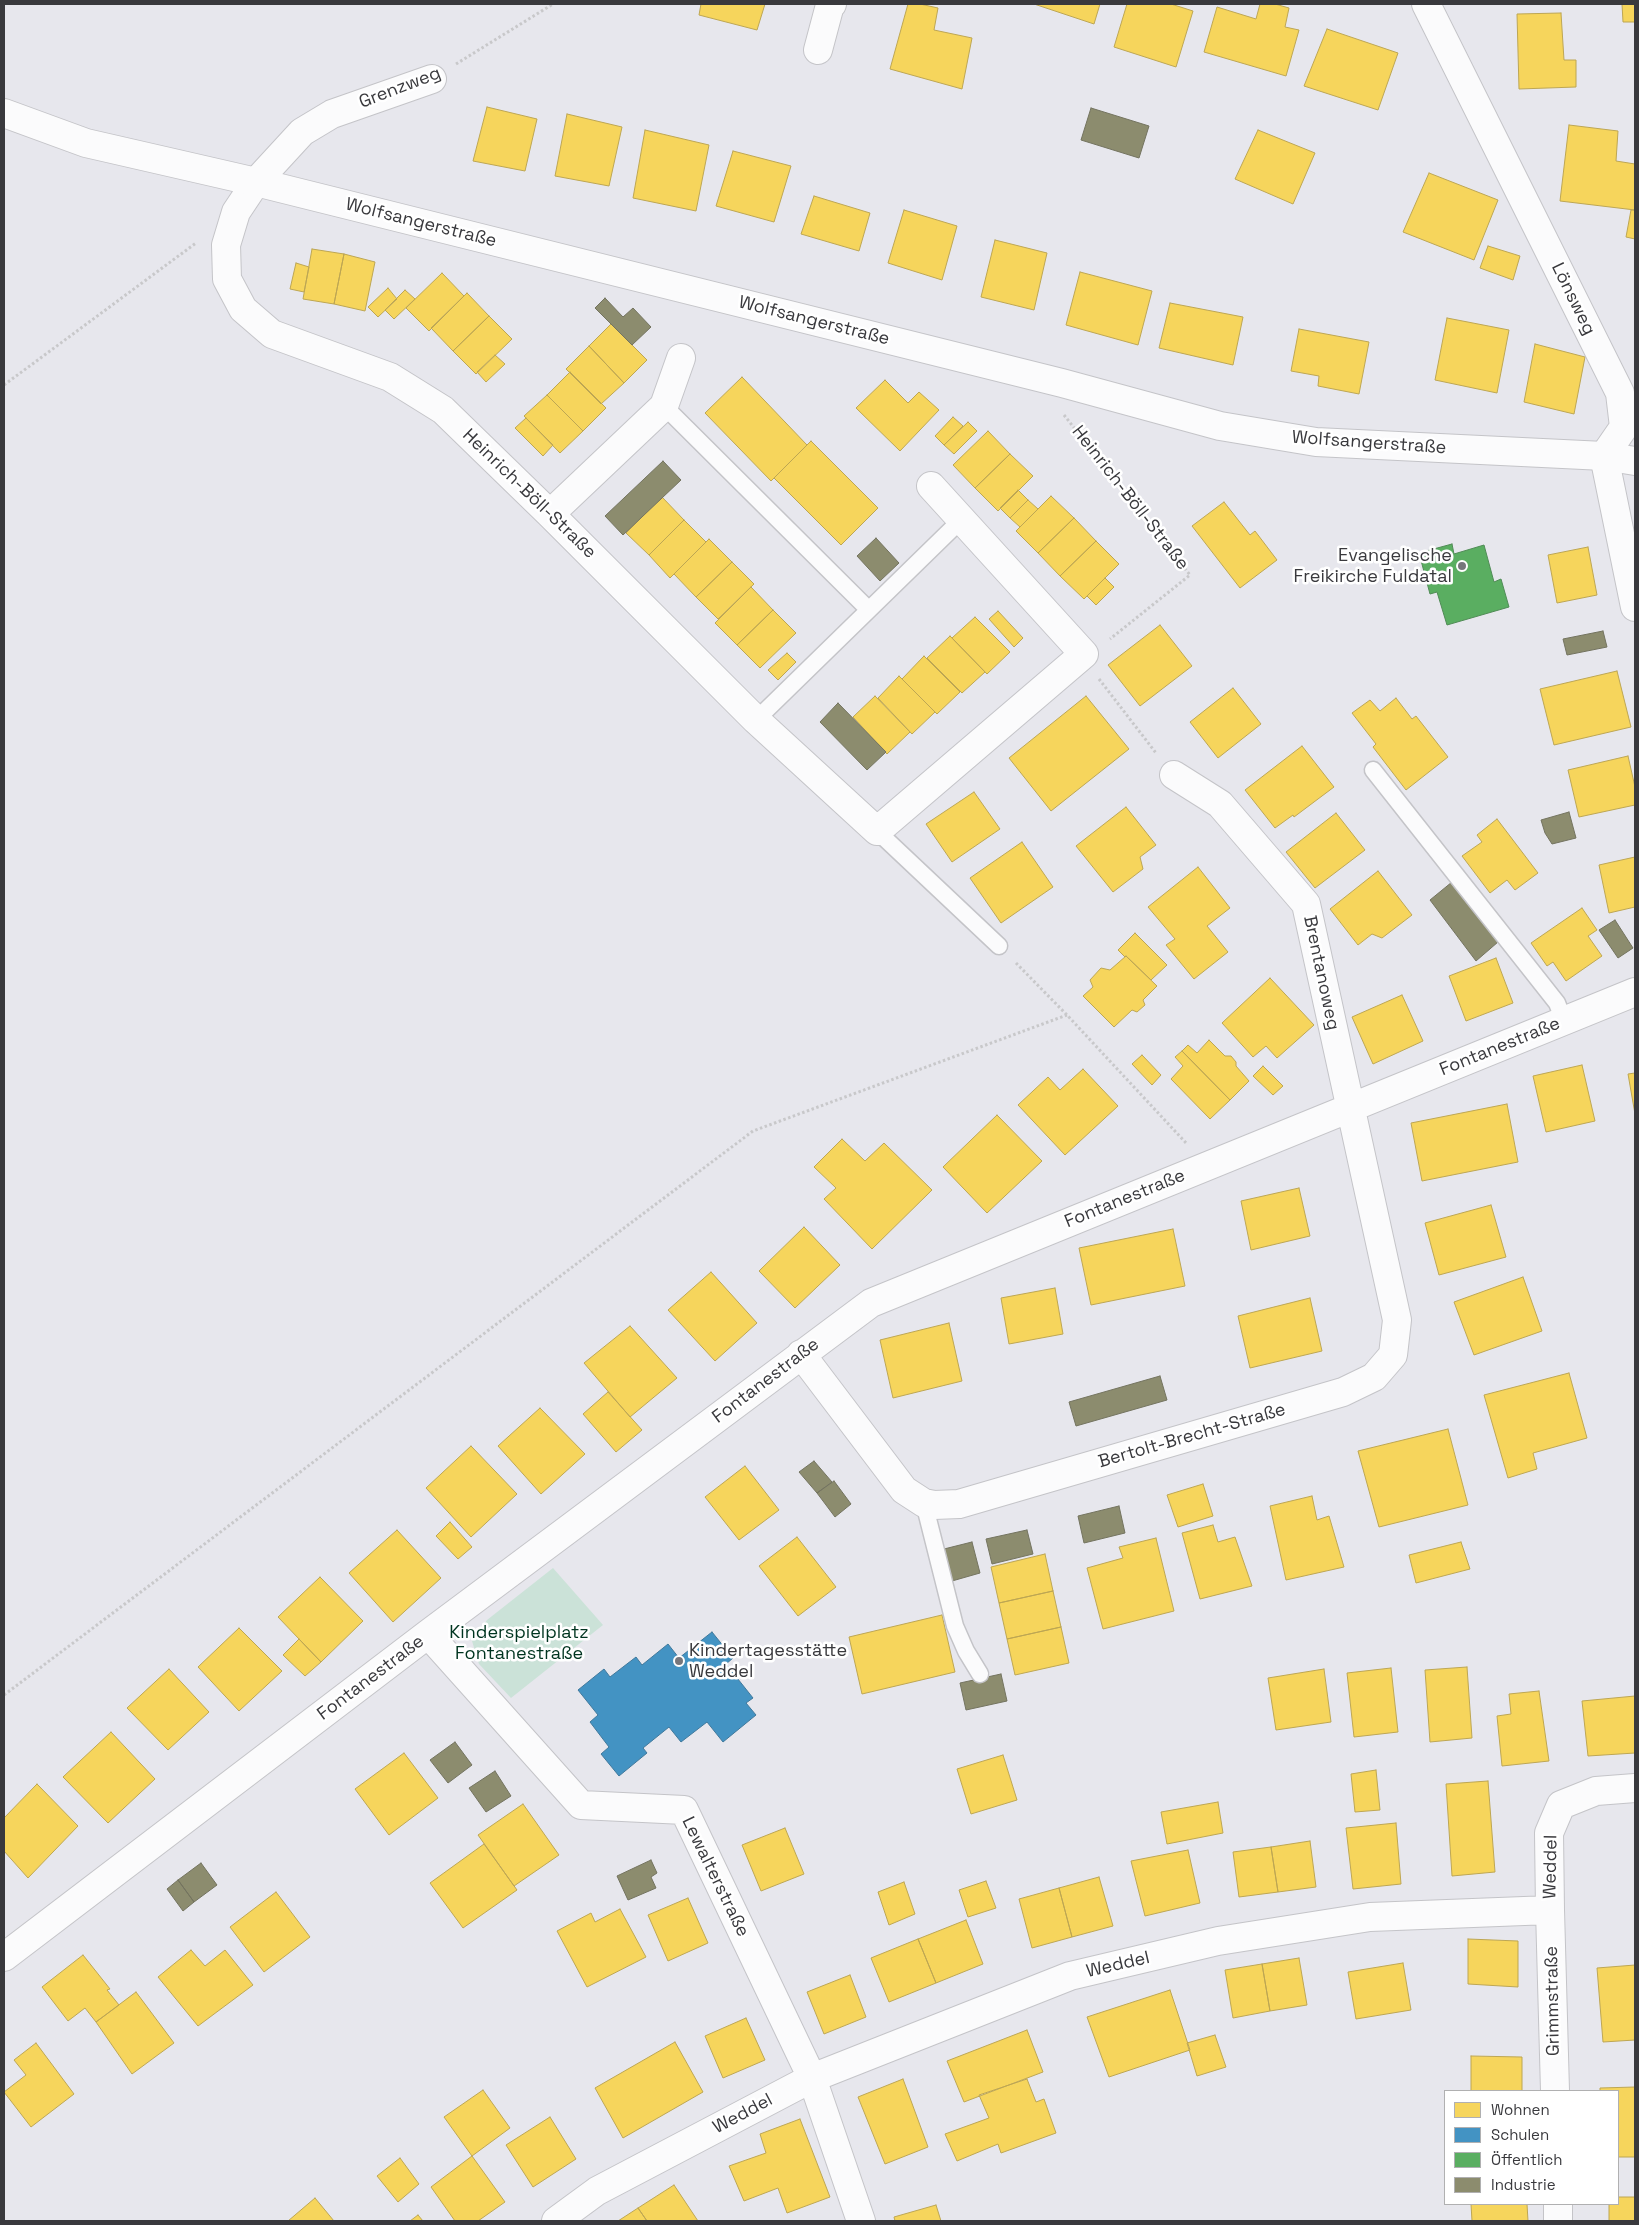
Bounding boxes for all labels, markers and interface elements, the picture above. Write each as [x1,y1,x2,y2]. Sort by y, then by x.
street label: Grenzweg [356,63,444,113]
street label: Wolfsangerstraße [343,194,499,252]
street label: Lönsweg [1546,259,1600,339]
street label: Wolfsangerstraße [736,292,892,350]
street label: Heinrich-Böll-Straße [1067,422,1193,574]
street label: Heinrich-Böll-Straße [458,425,600,563]
street label: Wolfsangerstraße [1291,427,1447,459]
place label: Evangelische Freikirche Fuldatal [1294,545,1452,588]
marker: Evangelische Freikirche Fuldatal [1456,560,1468,572]
street label: Brentanoweg [1298,914,1344,1032]
street label: Fontanestraße [1437,1013,1563,1081]
street label: Fontanestraße [1062,1165,1188,1233]
street label: Fontanestraße [708,1334,824,1428]
street label: Bertolt-Brecht-Straße [1096,1399,1288,1473]
park label: Kinderspielplatz Fontanestraße [449,1622,589,1665]
street label: Fontanestraße [313,1631,429,1725]
place label: Kindertagesstätte Weddel [689,1640,847,1682]
marker: Kindertagesstätte Weddel [673,1655,685,1667]
street label: Lewalterstraße [677,1813,753,1941]
street label: Weddel [1540,1835,1562,1899]
street label: Grimmstraße [1541,1946,1565,2056]
street label: Weddel [1084,1947,1152,1983]
street label: Weddel [709,2089,777,2139]
legend [1444,2090,1619,2205]
text: Wohnen [1491,2100,1550,2119]
text: Schulen [1491,2125,1549,2144]
text: Öffentlich [1491,2150,1562,2169]
text: Industrie [1491,2175,1556,2194]

